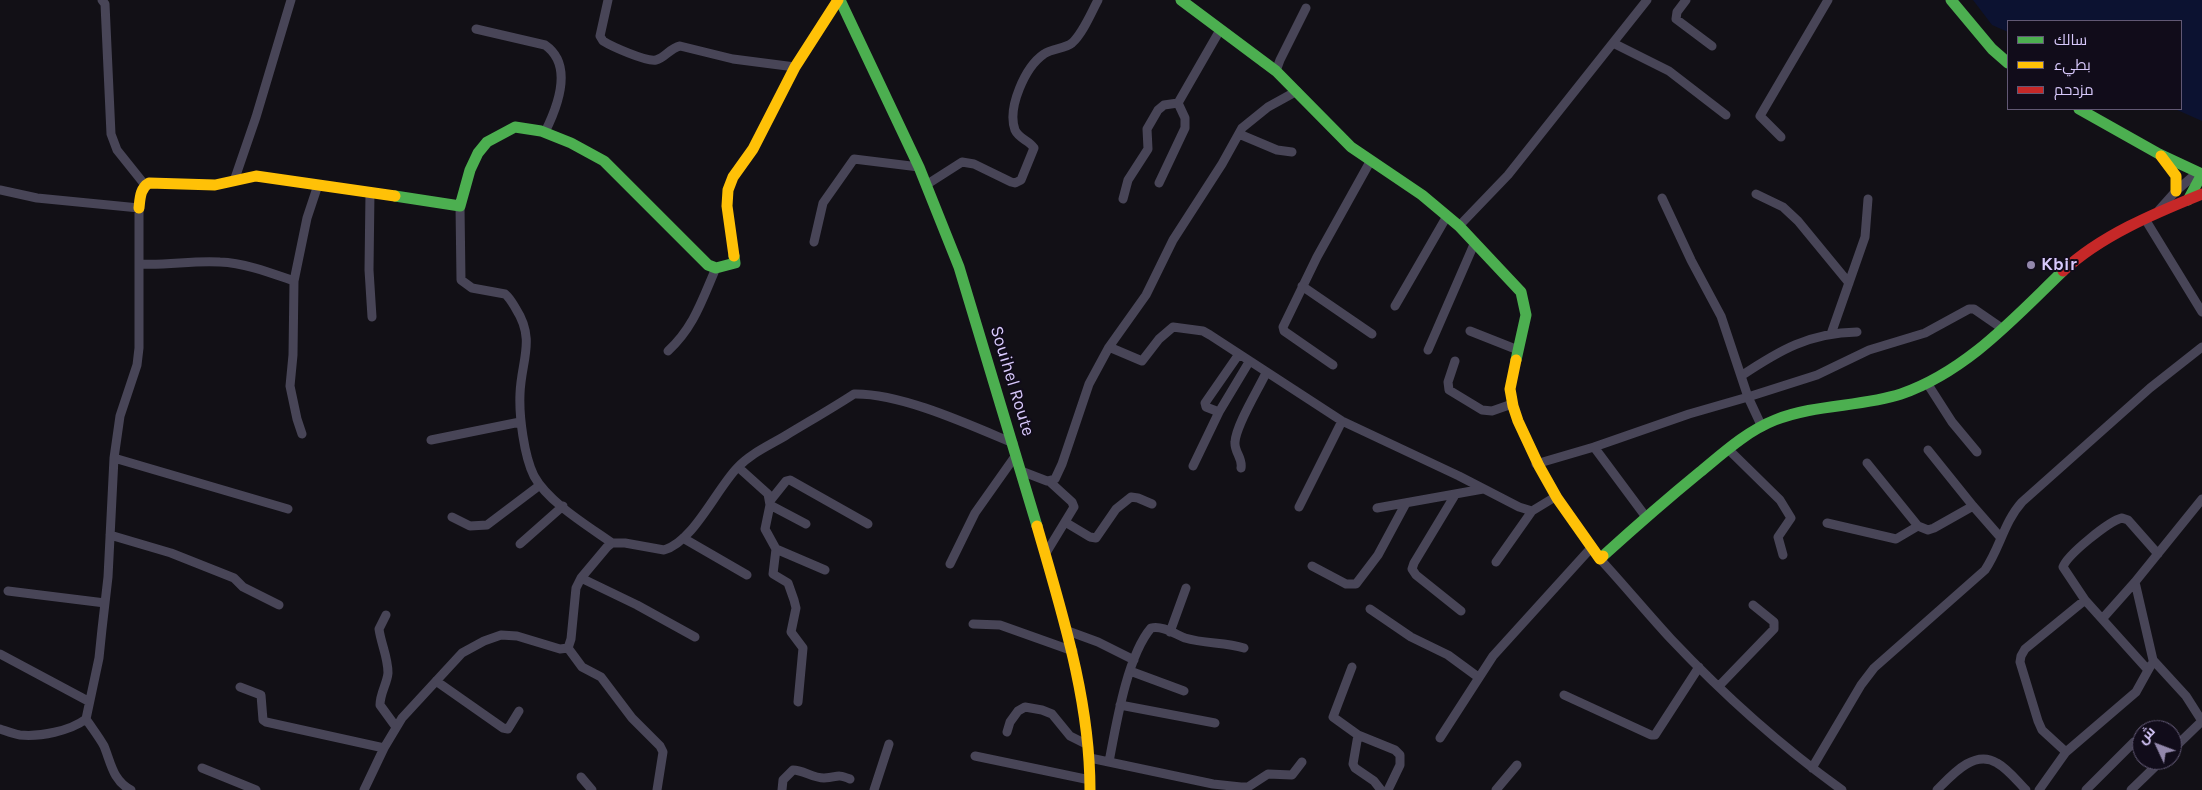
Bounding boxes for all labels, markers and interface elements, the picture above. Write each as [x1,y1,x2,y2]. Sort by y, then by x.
legend [2007,20,2182,110]
text: سالك [2054,31,2087,49]
text: بطيء [2054,56,2091,74]
text: مزدحم [2054,81,2094,99]
place label: Kbir [2041,254,2077,276]
marker: Kbir [2025,259,2037,271]
street label: Souihel Route [985,323,1039,439]
north arrow [2132,720,2182,770]
text: ش [2134,723,2159,747]

